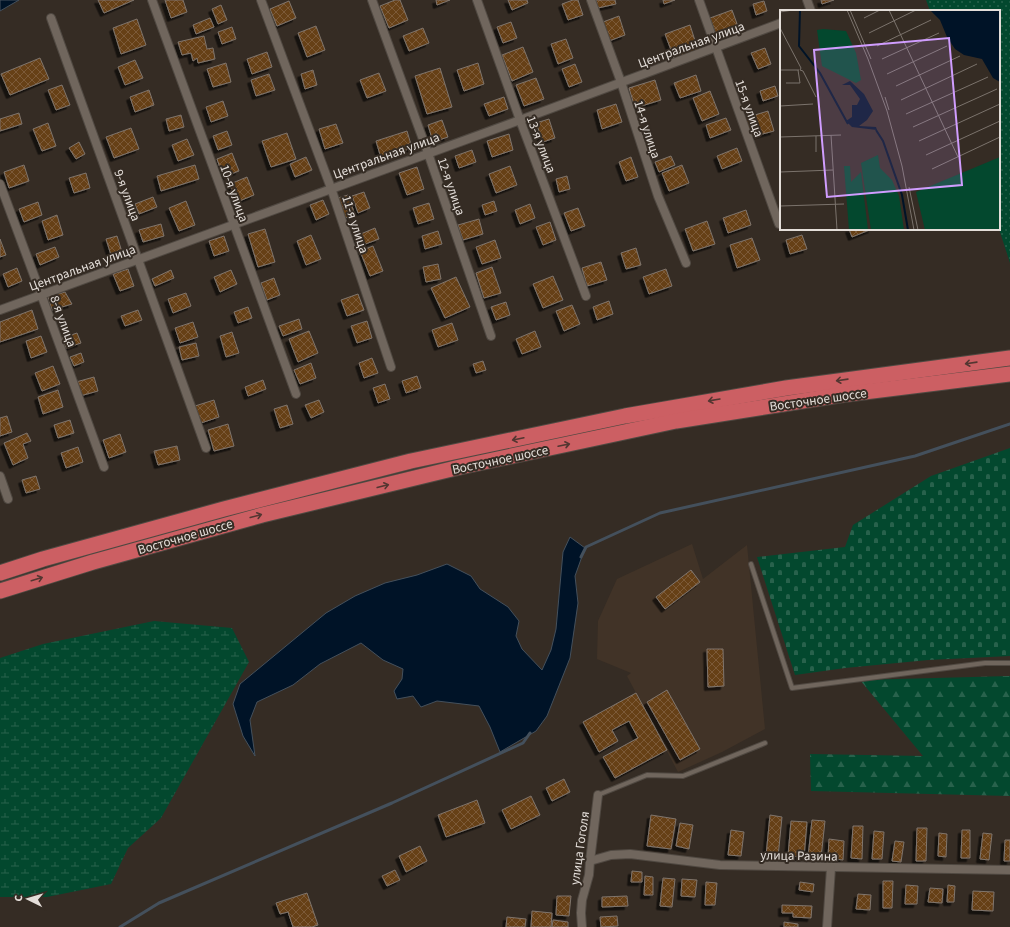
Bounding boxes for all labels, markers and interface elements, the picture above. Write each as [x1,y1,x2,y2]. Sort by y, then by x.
inset map [780,10,1000,230]
street label: Центральная улица [636,17,747,73]
street label: 15-я улица [730,77,768,140]
street label: 14-я улица [629,98,665,161]
street label: 13-я улица [522,113,560,176]
street label: Центральная улица [331,128,442,184]
street label: 12-я улица [433,155,469,218]
street label: 10-я улица [215,162,253,225]
street label: 9-я улица [109,167,145,224]
street label: 11-я улица [337,193,373,256]
street label: Центральная улица [27,240,138,296]
street label: 8-я улица [45,293,81,350]
one-way arrow [965,359,978,367]
one-way arrow [836,376,849,384]
street label: Восточное шоссе [768,384,868,416]
one-way arrow [708,396,721,404]
one-way arrow [512,435,525,443]
one-way arrow [557,440,570,448]
street label: Восточное шоссе [450,441,550,479]
one-way arrow [376,481,389,489]
one-way arrow [250,512,263,519]
street label: Восточное шоссе [136,515,235,559]
one-way arrow [31,575,44,582]
street label: улица Гоголя [566,810,594,886]
street label: улица Разина [760,846,838,866]
north arrow [8,879,48,919]
text: С [11,894,26,902]

